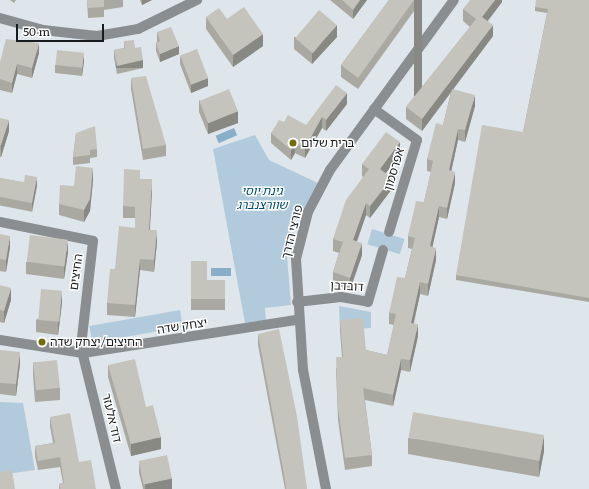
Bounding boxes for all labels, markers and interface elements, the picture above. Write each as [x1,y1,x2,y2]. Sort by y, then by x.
scale bar [18,16,106,42]
text: 50 m [23,22,50,40]
place label: ברית שלום [301,136,354,150]
marker: ברית שלום [288,138,298,148]
street label: אפרסמון [381,146,407,192]
park label: גינת יוסי שוורצנברג [237,184,287,212]
street label: פורצי הדרך [278,203,306,261]
street label: החיצים [66,253,86,291]
street label: דובדבן [330,278,364,294]
street label: יצחק שדה [156,315,208,337]
place label: החיצים/יצחק שדה [50,335,143,349]
marker: החיצים/יצחק שדה [37,337,47,347]
street label: דוד אלעזר [99,392,125,444]

